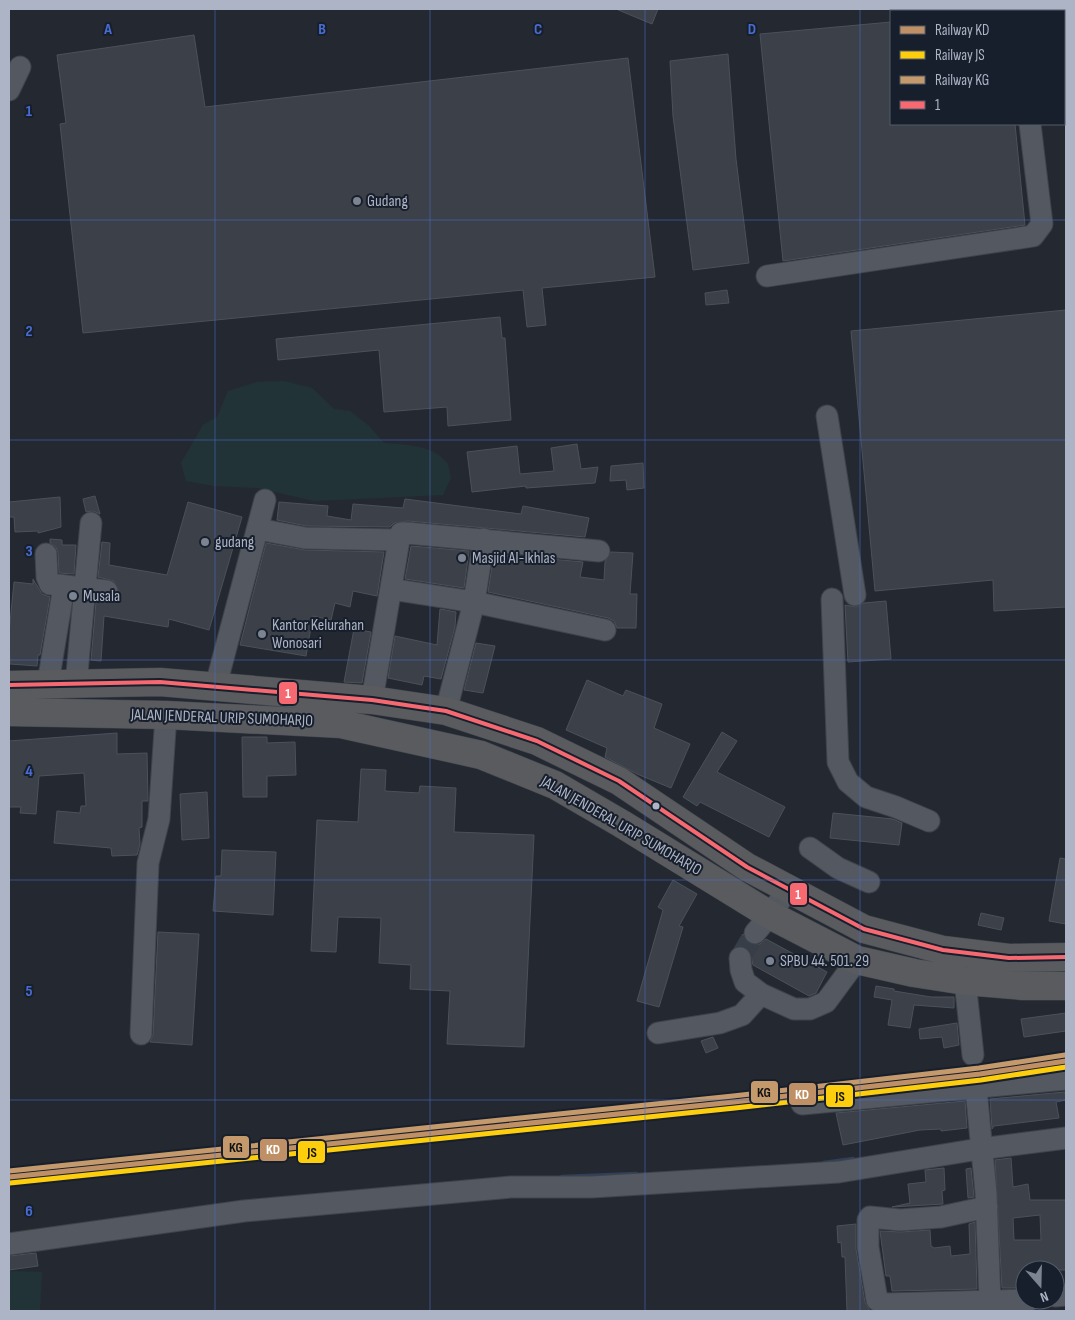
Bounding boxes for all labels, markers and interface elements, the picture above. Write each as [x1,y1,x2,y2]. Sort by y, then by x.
legend [890,10,1065,125]
text: A [103,20,112,39]
text: B [318,20,326,39]
text: C [534,20,542,39]
text: D [748,20,756,39]
text: Railway KD [935,21,989,40]
text: Railway JS [935,46,985,65]
text: Railway KG [935,71,989,90]
text: 1 [935,96,941,115]
text: 1 [26,102,33,121]
place label: Gudang [367,192,408,211]
marker: Gudang [351,195,363,207]
text: 2 [25,322,33,341]
place label: gudang [215,533,254,552]
marker: gudang [199,536,211,548]
text: 3 [25,542,33,561]
place label: Masjid Al-Ikhlas [472,549,556,568]
marker: Masjid Al-Ikhlas [456,552,468,564]
place label: Musala [83,587,120,606]
marker: Musala [67,590,79,602]
place label: Kantor Kelurahan Wonosari [272,616,364,653]
marker: Kantor Kelurahan Wonosari [256,628,268,640]
line badge: 1 [278,681,298,705]
text: 1 [285,685,291,702]
street label: JALAN JENDERAL URIP SUMOHARJO [130,705,314,731]
text: 4 [25,762,33,781]
street label: JALAN JENDERAL URIP SUMOHARJO [536,772,705,880]
unlabelled marker [651,801,661,811]
line badge: 1 [789,882,808,906]
text: 1 [795,886,801,903]
place label: SPBU 44. 501. 29 [780,952,869,971]
marker: SPBU 44. 501. 29 [764,955,776,967]
text: 5 [25,982,33,1001]
line badge: KG [750,1080,779,1104]
line badge: KD [788,1082,817,1106]
text: KG [757,1084,771,1101]
line badge: JS [825,1084,854,1108]
text: KD [795,1086,809,1103]
text: JS [834,1088,845,1105]
line badge: KG [222,1135,250,1159]
line badge: KD [259,1138,288,1162]
text: KG [229,1139,243,1156]
line badge: JS [297,1140,326,1164]
text: KD [266,1141,280,1158]
text: JS [306,1144,317,1161]
text: 6 [25,1202,33,1221]
north arrow [1015,1260,1065,1310]
text: N [1038,1287,1051,1306]

